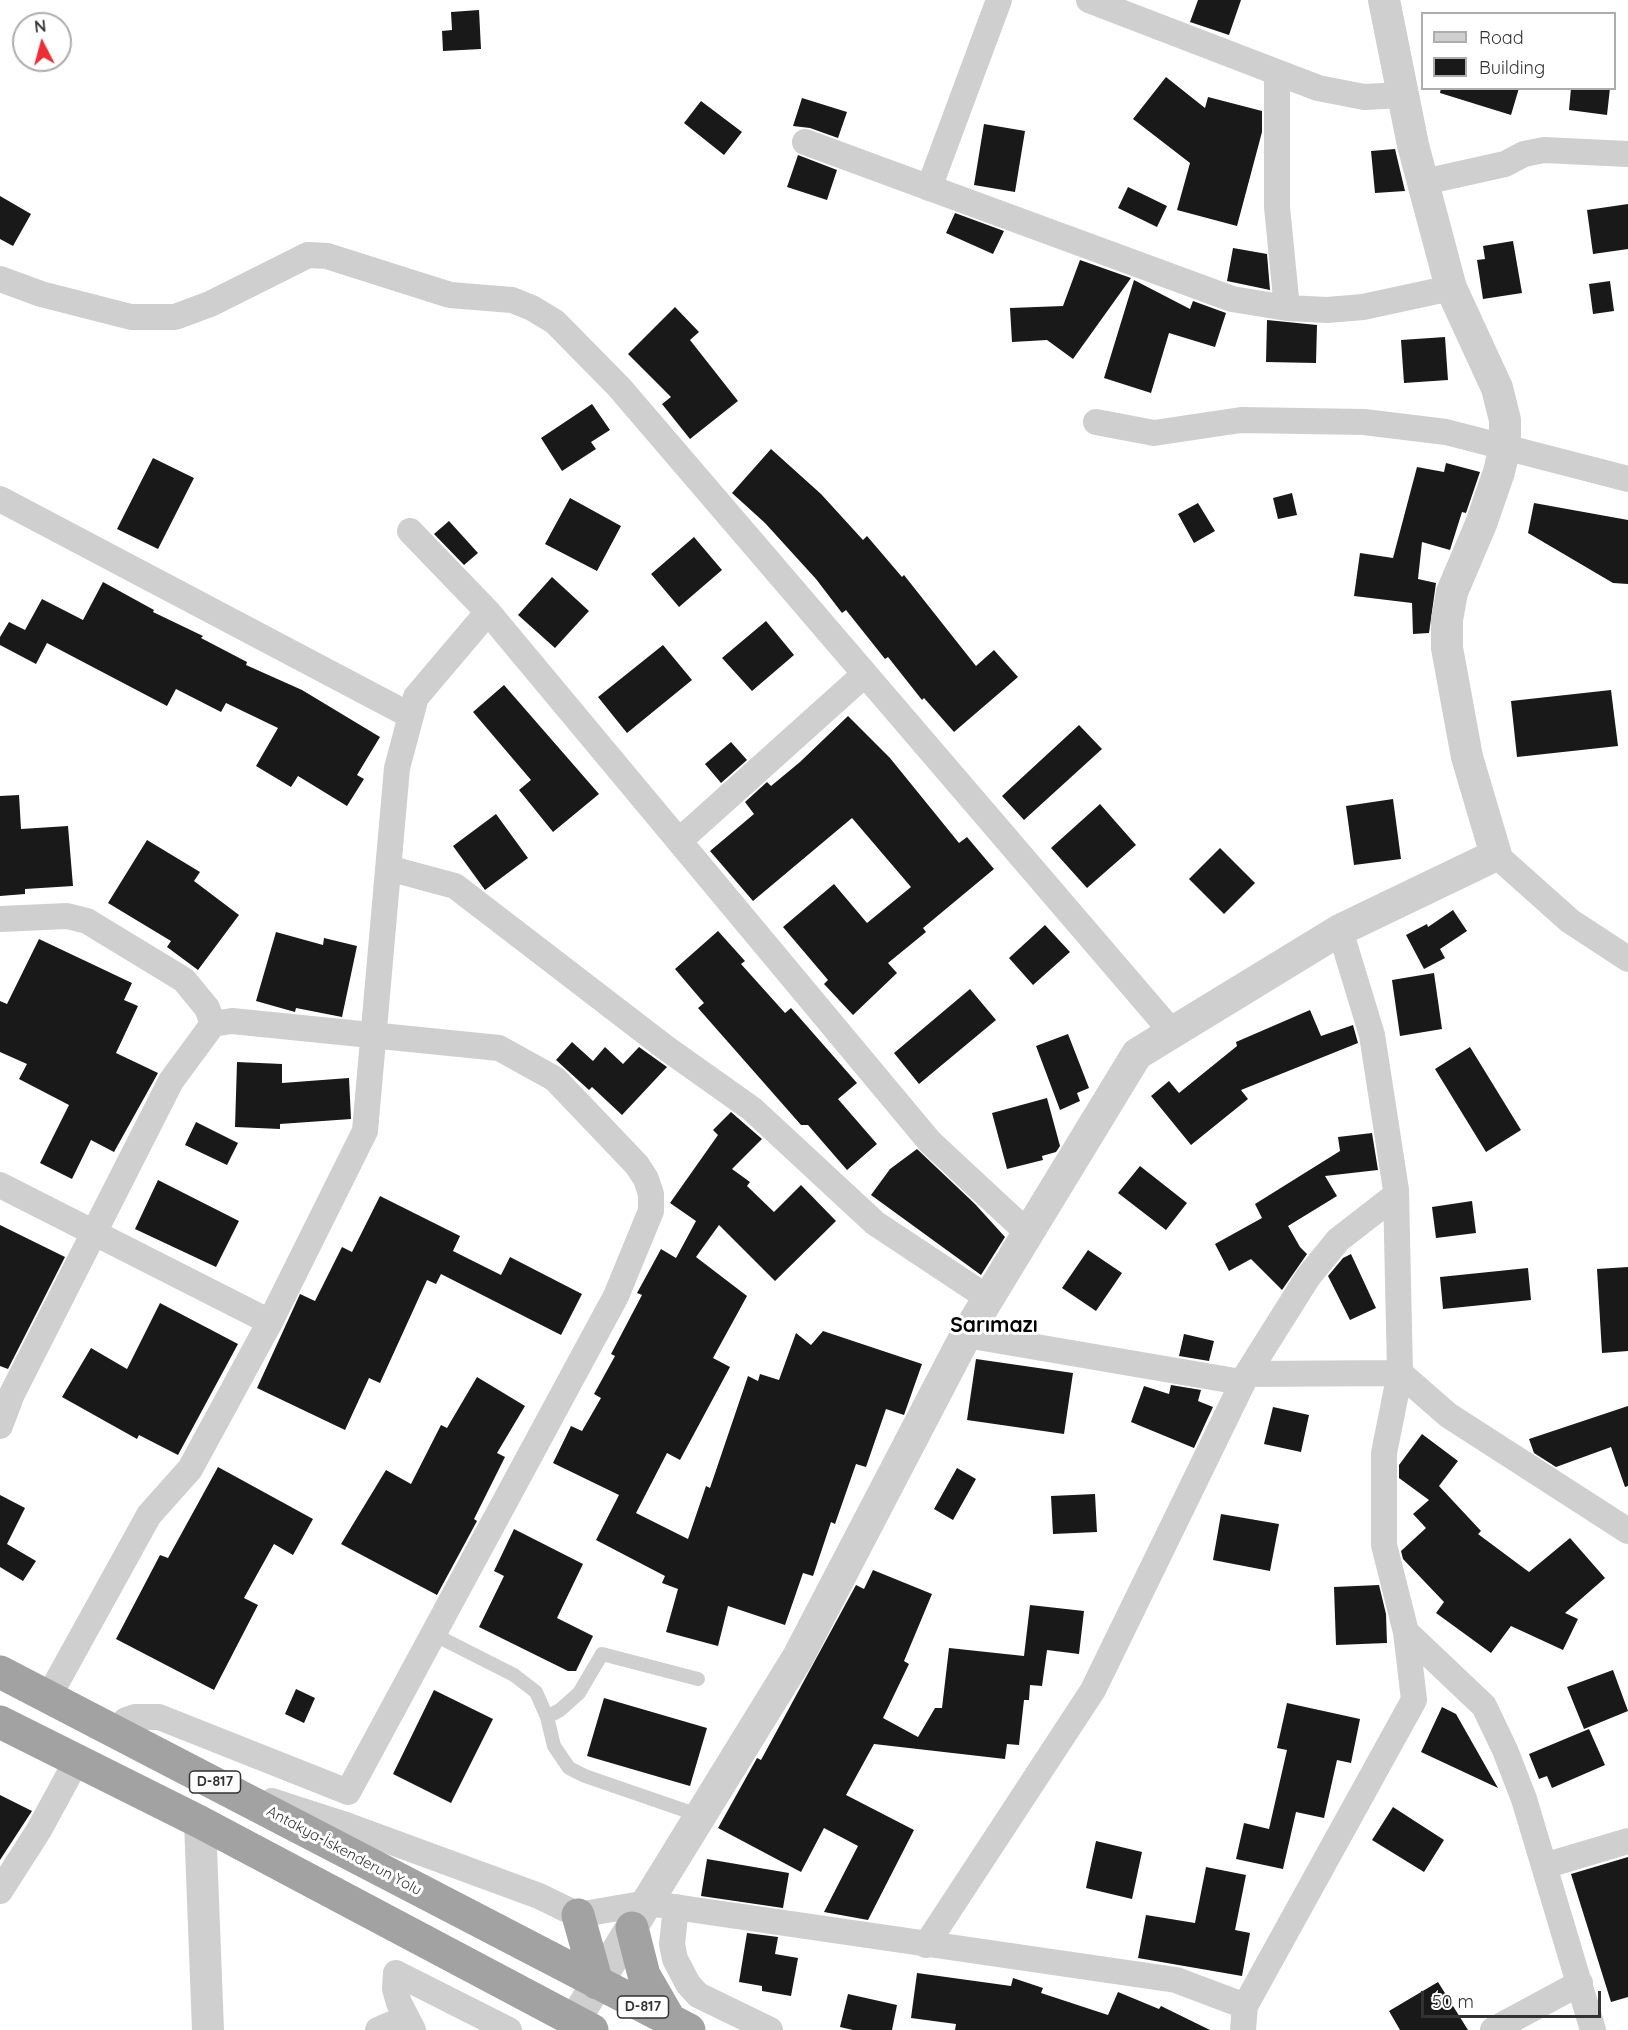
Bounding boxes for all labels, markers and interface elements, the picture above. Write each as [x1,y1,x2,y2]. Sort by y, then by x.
north arrow [12,12,72,72]
legend [1421,12,1616,90]
text: N [33,16,47,37]
text: Road [1479,26,1524,49]
text: Building [1479,56,1545,79]
district label: Sarımazı [950,1313,1038,1339]
road number: D-817 [190,1771,240,1793]
street label: Antakya-İskenderun Yolu [263,1802,425,1900]
scale bar [1424,1979,1604,2017]
text: 50 m [1432,1990,1474,2013]
road number: D-817 [618,1996,668,2018]

